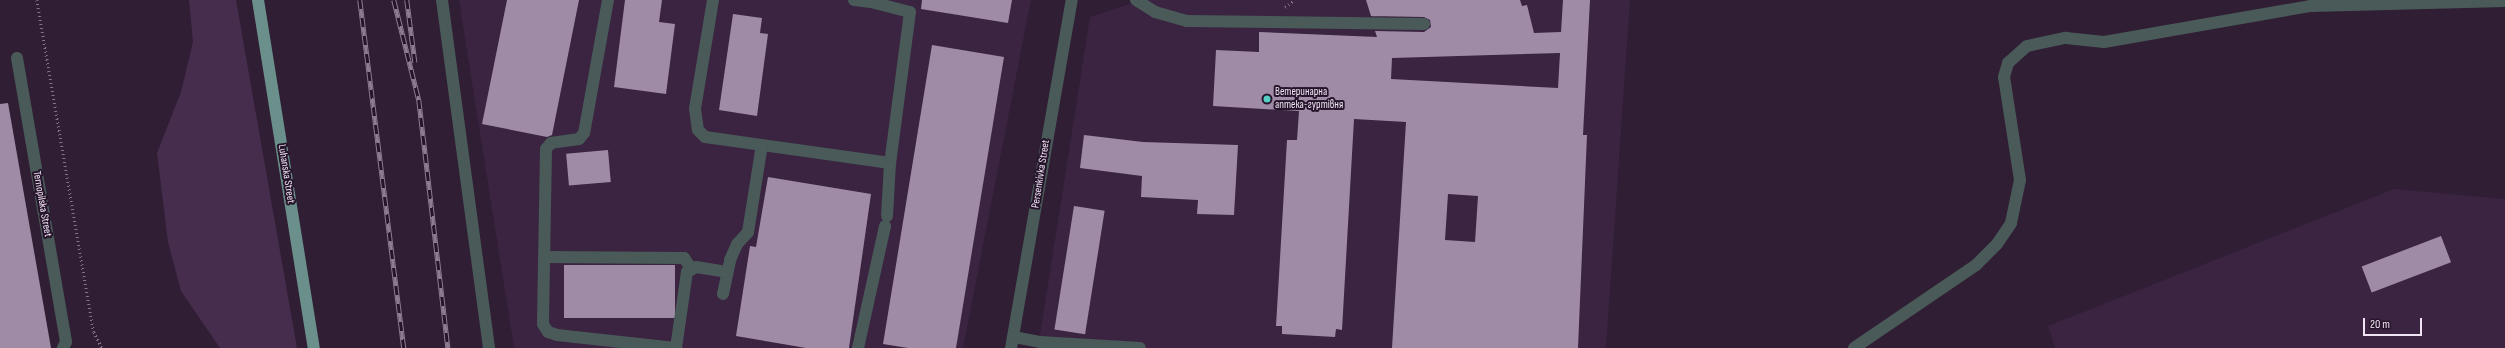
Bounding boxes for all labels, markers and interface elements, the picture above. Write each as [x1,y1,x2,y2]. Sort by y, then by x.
place label: Ветеринарна аптека-гуртівня [1275,86,1343,112]
marker: Ветеринарна аптека-гуртівня [1262,94,1272,104]
street label: Persenkivka Street [1029,139,1053,209]
street label: Luhanska Street [275,144,297,204]
street label: Ternopilska Street [30,170,54,238]
scale bar [2365,310,2424,336]
text: 20 m [2370,317,2390,332]

